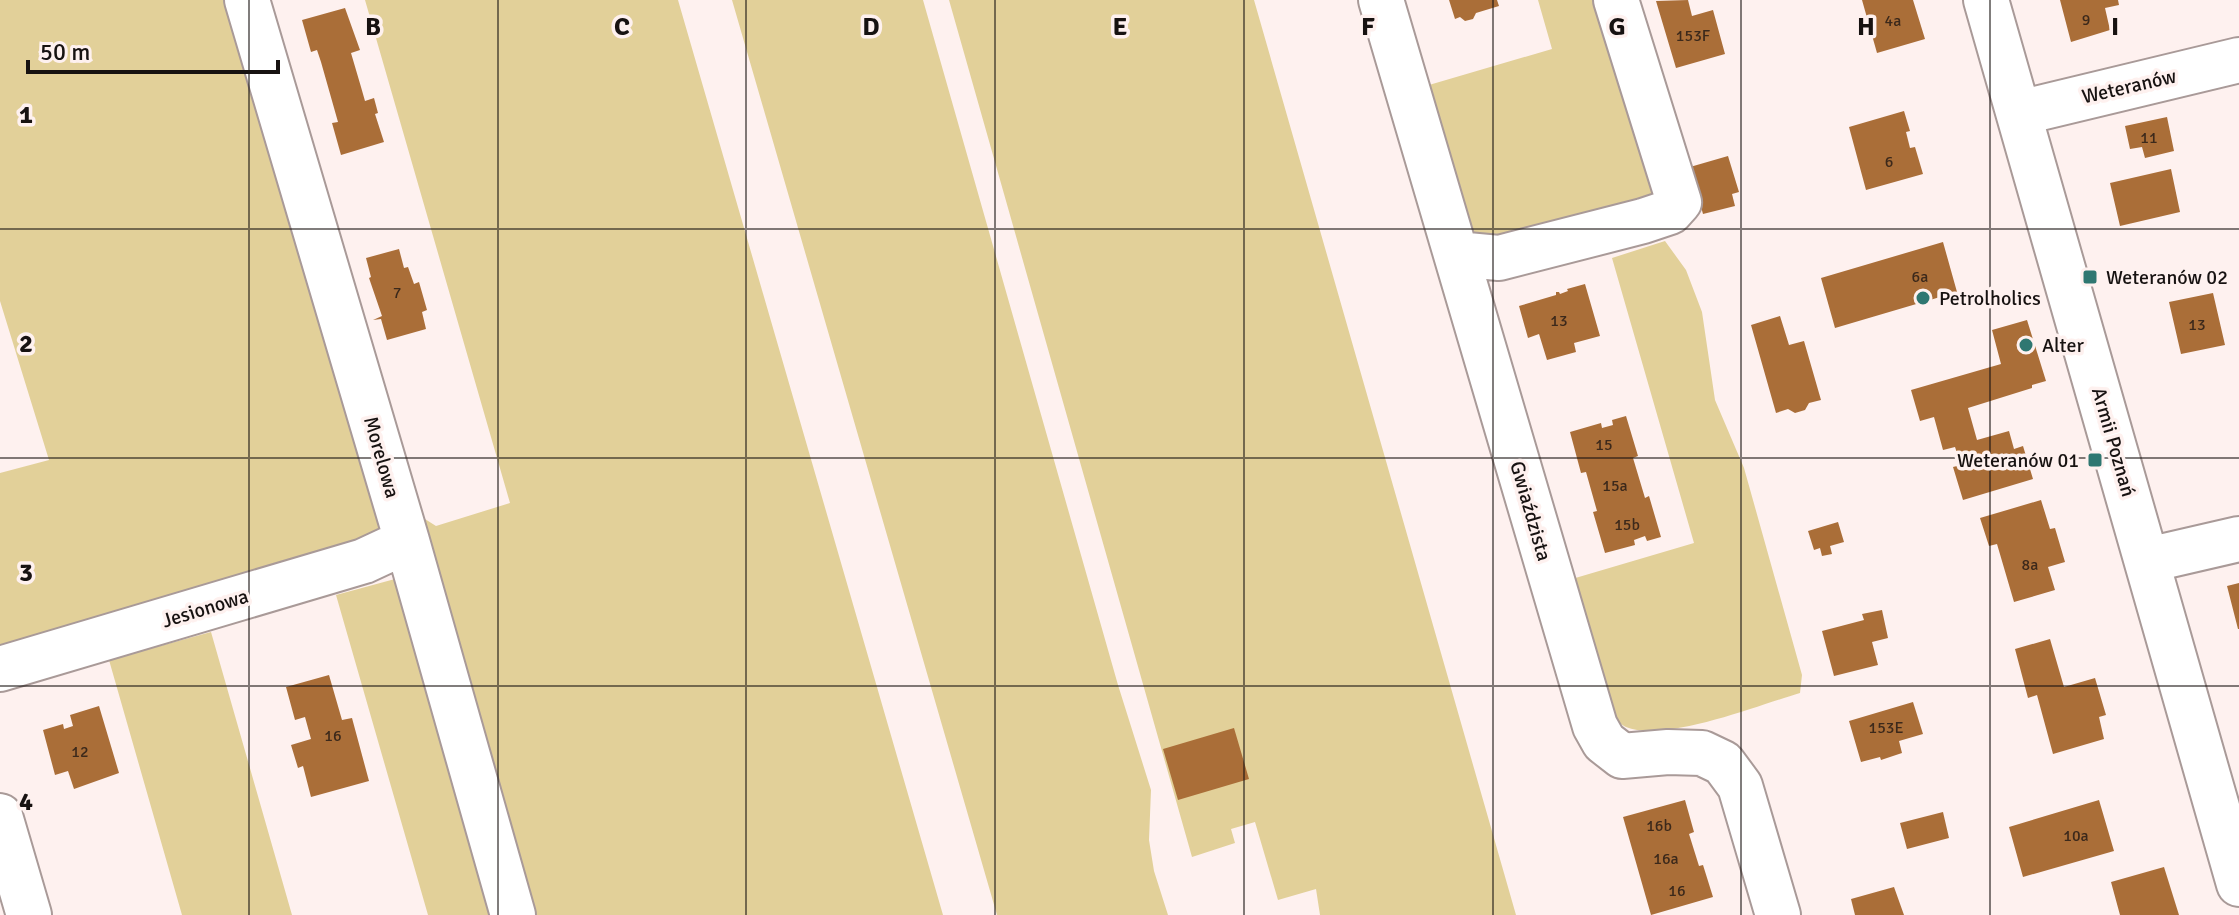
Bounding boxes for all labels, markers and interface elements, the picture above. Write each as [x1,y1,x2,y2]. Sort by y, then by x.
house number: 9 [2082,10,2090,30]
text: B [365,11,381,43]
text: C [614,11,630,43]
text: D [862,11,880,43]
text: E [1113,11,1127,43]
text: F [1361,11,1375,43]
text: G [1608,11,1626,43]
text: H [1857,11,1875,43]
house number: 4a [1885,11,1901,31]
text: I [2111,11,2119,43]
scale bar [28,24,278,74]
house number: 153F [1676,26,1710,46]
text: 50 m [40,37,90,67]
street label: Weteranów [2080,63,2179,109]
text: 1 [19,99,33,131]
house number: 11 [2140,128,2158,148]
house number: 6 [1885,152,1893,172]
place label: Weteranów 02 [2106,265,2228,290]
house number: 6a [1912,267,1928,287]
marker: Weteranów 02 [2081,268,2099,286]
house number: 7 [393,283,401,303]
place label: Petrolholics [1939,286,2041,311]
marker: Petrolholics [1914,289,1932,307]
house number: 13 [1550,311,1568,331]
house number: 13 [2188,315,2206,335]
text: 2 [19,328,33,360]
place label: Alter [2042,333,2084,358]
marker: Alter [2017,336,2035,354]
street label: Armii Poznań [2086,385,2141,500]
street label: Morelowa [358,413,405,501]
house number: 15 [1595,435,1613,455]
place label: Weteranów 01 [1957,448,2079,473]
marker: Weteranów 01 [2086,451,2104,469]
street label: Gwiaździsta [1504,458,1557,564]
house number: 15a [1602,476,1628,496]
house number: 15b [1614,515,1640,535]
house number: 8a [2022,555,2038,575]
text: 3 [19,557,33,589]
street label: Jesionowa [159,584,251,633]
house number: 153E [1869,718,1903,738]
house number: 16 [324,726,342,746]
house number: 12 [71,742,89,762]
text: 4 [19,786,33,818]
house number: 16b [1646,816,1672,836]
house number: 10a [2063,826,2089,846]
house number: 16a [1653,849,1679,869]
house number: 16 [1668,881,1686,901]

